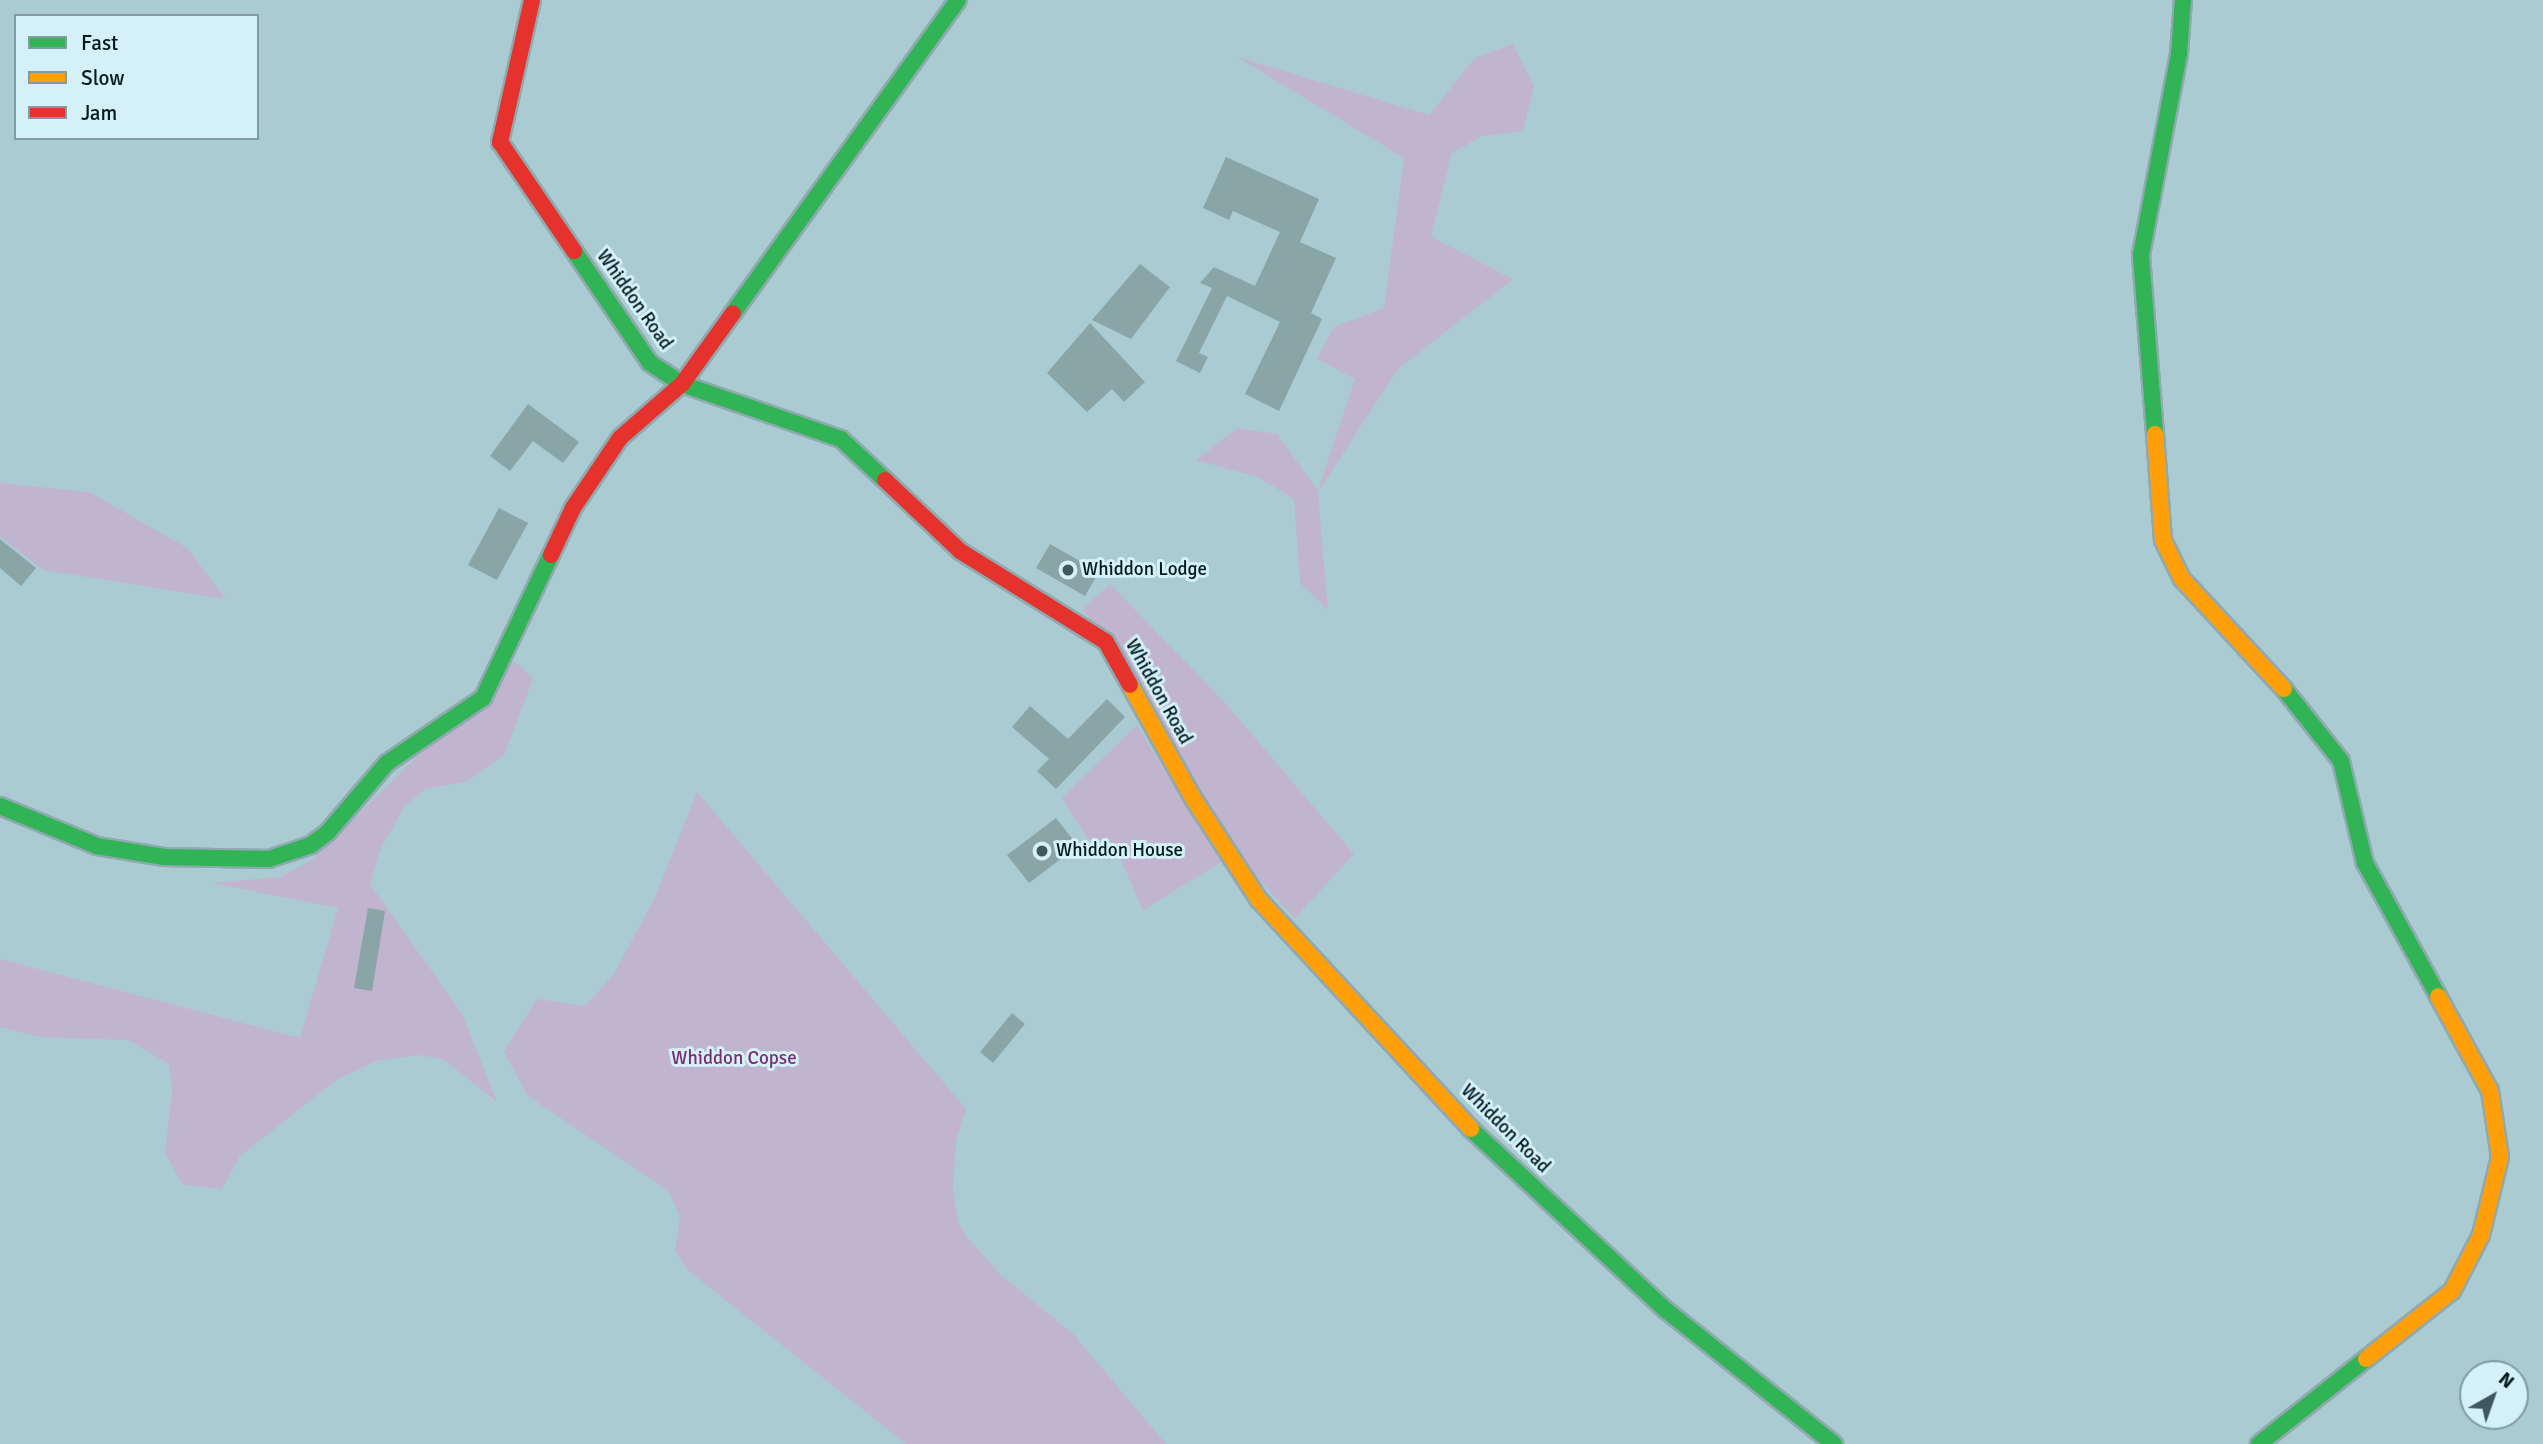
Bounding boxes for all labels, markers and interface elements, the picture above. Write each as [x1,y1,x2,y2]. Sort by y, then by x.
legend [14,14,259,140]
text: Fast [81,30,118,56]
text: Slow [81,65,125,91]
text: Jam [81,100,117,126]
street label: Whiddon Road [591,246,677,354]
place label: Whiddon Lodge [1082,559,1207,581]
marker: Whiddon Lodge [1060,562,1076,578]
street label: Whiddon Road [1120,635,1196,749]
place label: Whiddon House [1056,840,1183,862]
marker: Whiddon House [1034,843,1050,859]
park label: Whiddon Copse [671,1048,797,1070]
street label: Whiddon Road [1456,1080,1554,1178]
north arrow [2459,1360,2529,1430]
text: N [2493,1367,2519,1394]

